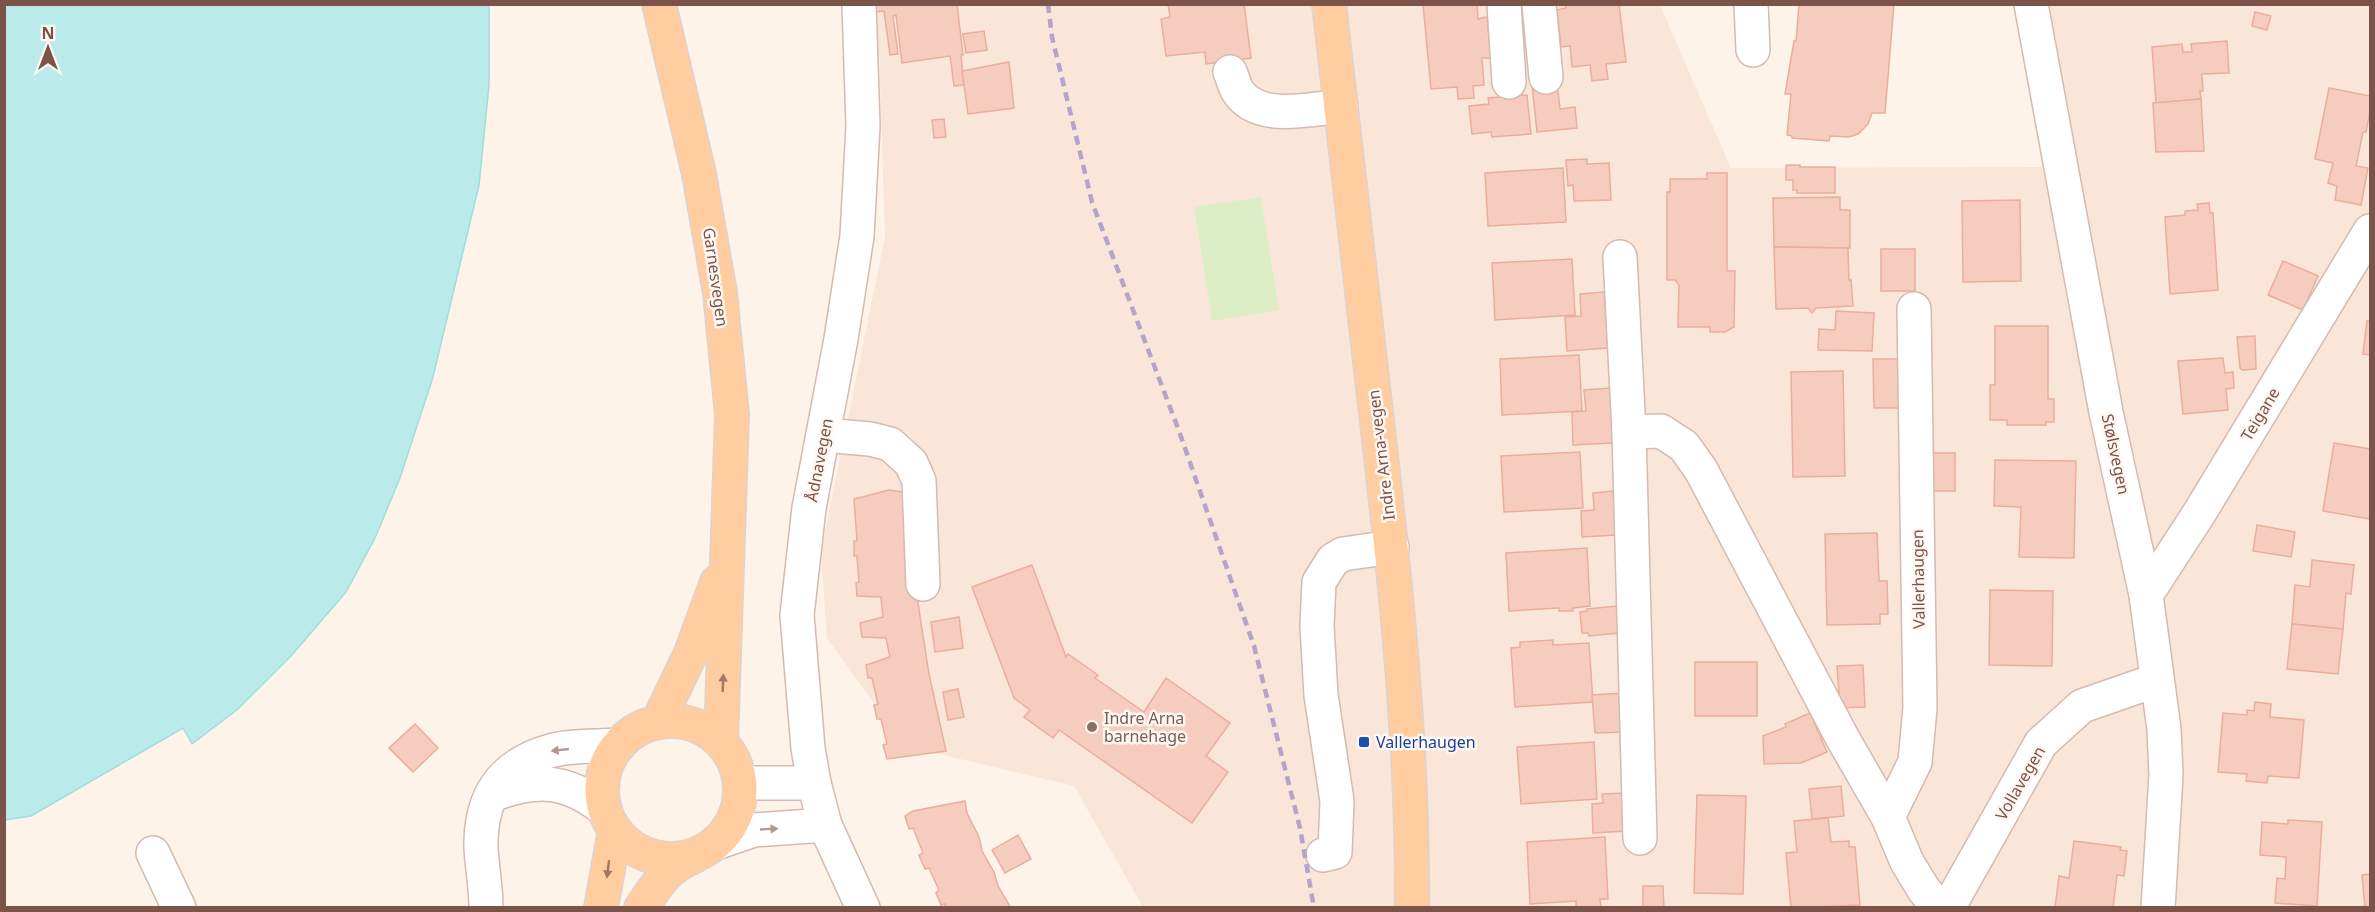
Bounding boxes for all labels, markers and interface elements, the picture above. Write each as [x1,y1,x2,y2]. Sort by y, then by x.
north arrow [18,18,78,78]
text: N [41,22,55,44]
street label: Garnesvegen [698,226,734,328]
street label: Teigane [2235,383,2285,445]
street label: Indre Arna-vegen [1362,388,1400,522]
street label: Stølsvegen [2097,412,2135,496]
street label: Ådnavegen [800,416,838,504]
street label: Vallerhaugen [1906,529,1930,629]
one-way arrow [718,674,728,693]
place label: Indre Arna barnehage [1104,707,1186,747]
marker: Indre Arna barnehage [1085,720,1099,734]
place label: Vallerhaugen [1376,731,1476,753]
marker: Vallerhaugen [1357,735,1371,749]
street label: Vollavegen [1990,742,2050,824]
one-way arrow [551,745,570,755]
one-way arrow [760,825,779,834]
one-way arrow [604,859,613,878]

